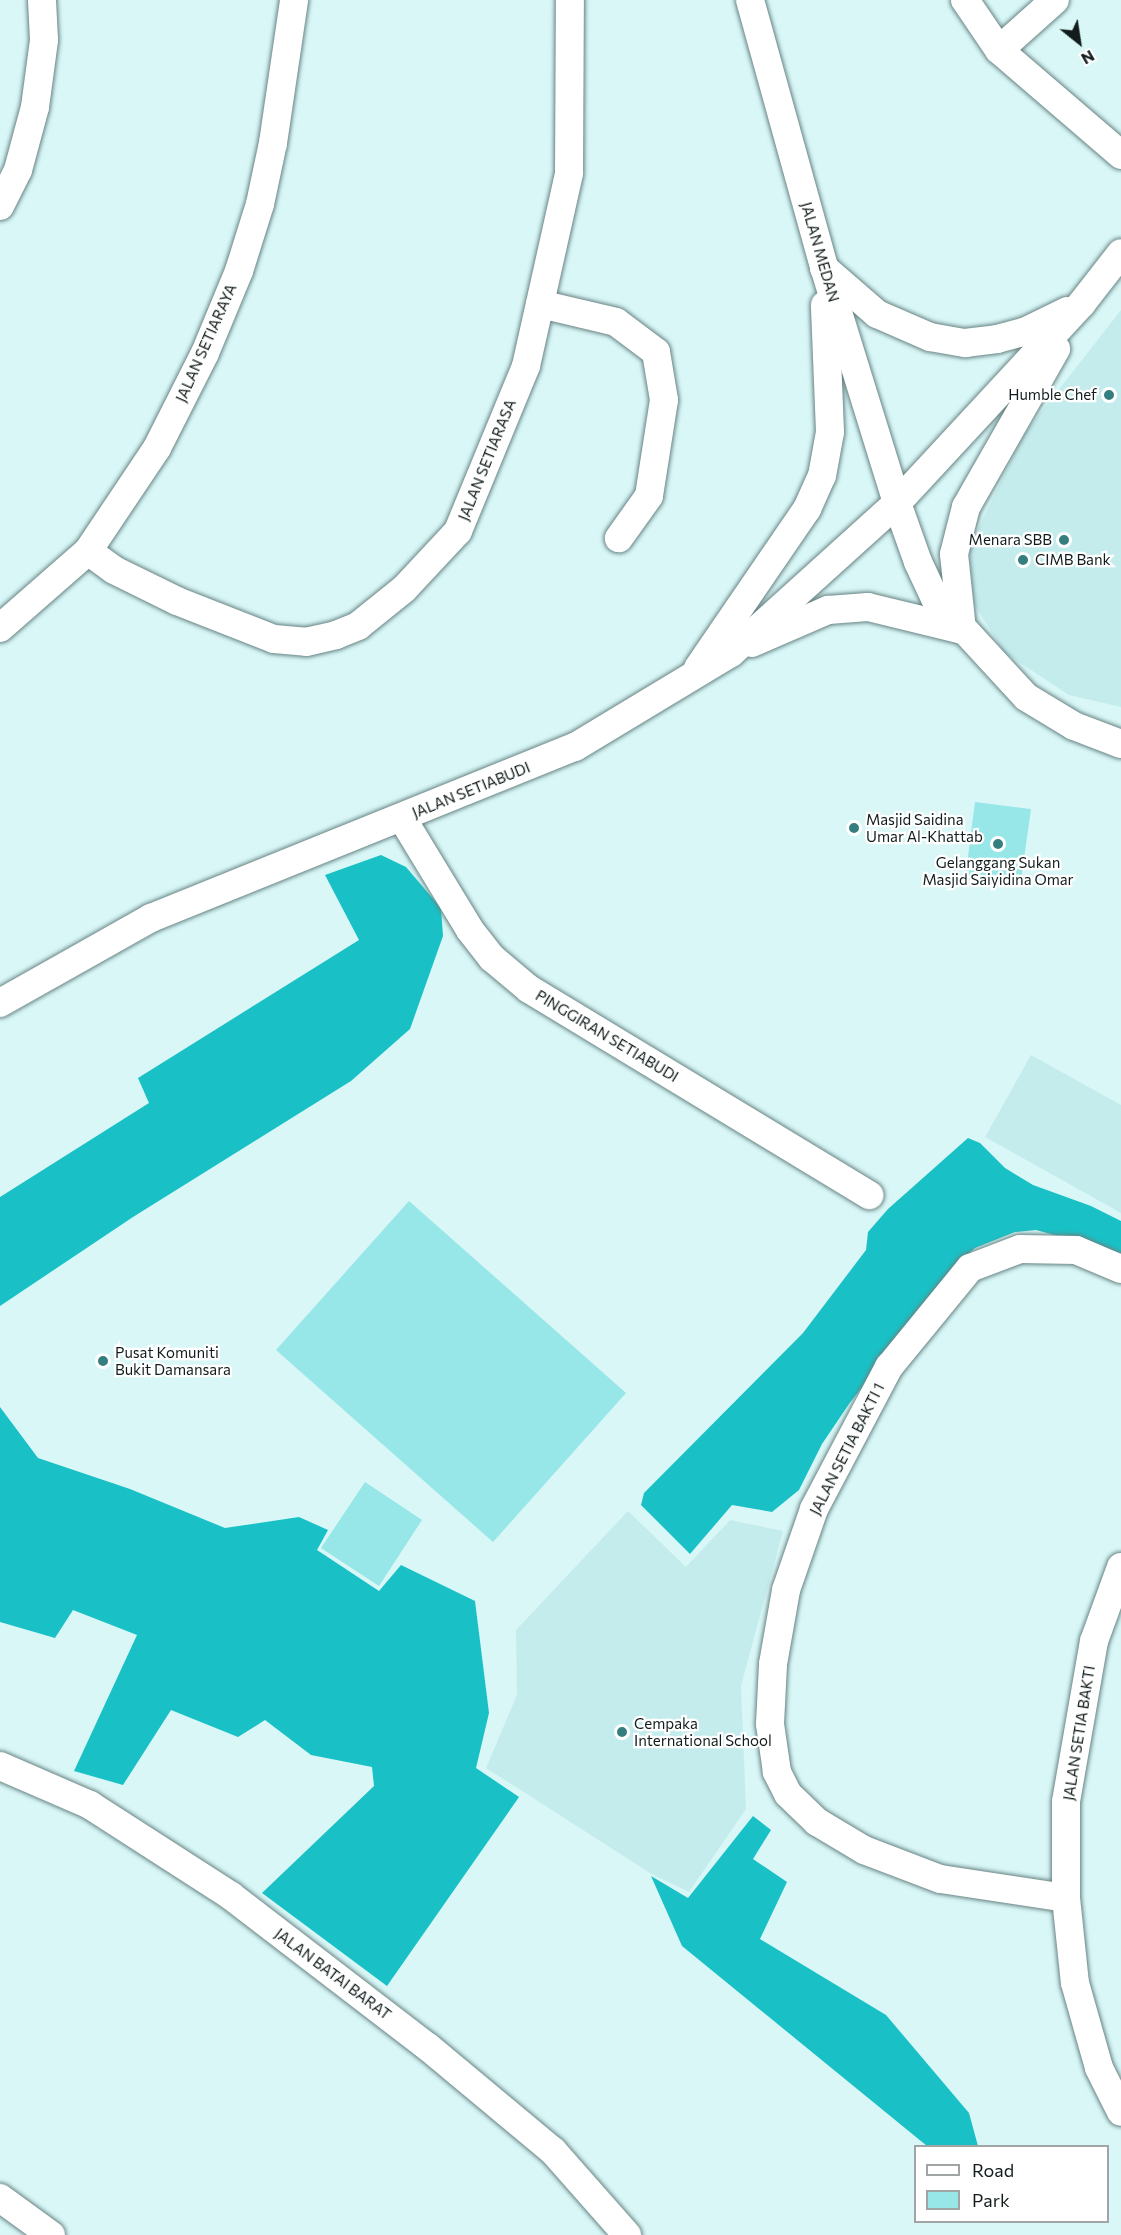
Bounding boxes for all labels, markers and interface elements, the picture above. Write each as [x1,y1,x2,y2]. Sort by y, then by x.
north arrow [1049,12,1109,72]
text: N [1078,47,1098,69]
street label: JALAN MEDAN [797,200,843,304]
street label: JALAN SETIARAYA [172,281,240,405]
place label: Humble Chef [1008,386,1097,404]
marker: Humble Chef [1102,388,1116,402]
street label: JALAN SETIARASA [454,397,520,523]
place label: Menara SBB [969,531,1052,549]
marker: Menara SBB [1057,533,1071,547]
place label: CIMB Bank [1035,551,1111,569]
marker: CIMB Bank [1016,553,1030,567]
street label: JALAN SETIABUDI [409,758,533,822]
place label: Masjid Saidina Umar Al-Khattab [866,810,983,845]
marker: Masjid Saidina Umar Al-Khattab [847,821,861,835]
marker: Gelanggang Sukan Masjid Saiyidina Omar [991,837,1005,851]
place label: Gelanggang Sukan Masjid Saiyidina Omar [922,853,1074,888]
street label: PINGGIRAN SETIABUDI [532,986,682,1086]
place label: Pusat Komuniti Bukit Damansara [115,1343,231,1378]
marker: Pusat Komuniti Bukit Damansara [96,1354,110,1368]
street label: JALAN SETIA BAKTI 1 [806,1380,888,1518]
street label: JALAN SETIA BAKTI [1059,1664,1099,1802]
place label: Cempaka International School [634,1714,772,1749]
marker: Cempaka International School [615,1725,629,1739]
street label: JALAN BATAI BARAT [271,1924,395,2024]
legend [914,2145,1109,2223]
text: Road [972,2159,1014,2181]
text: Park [972,2189,1010,2211]

